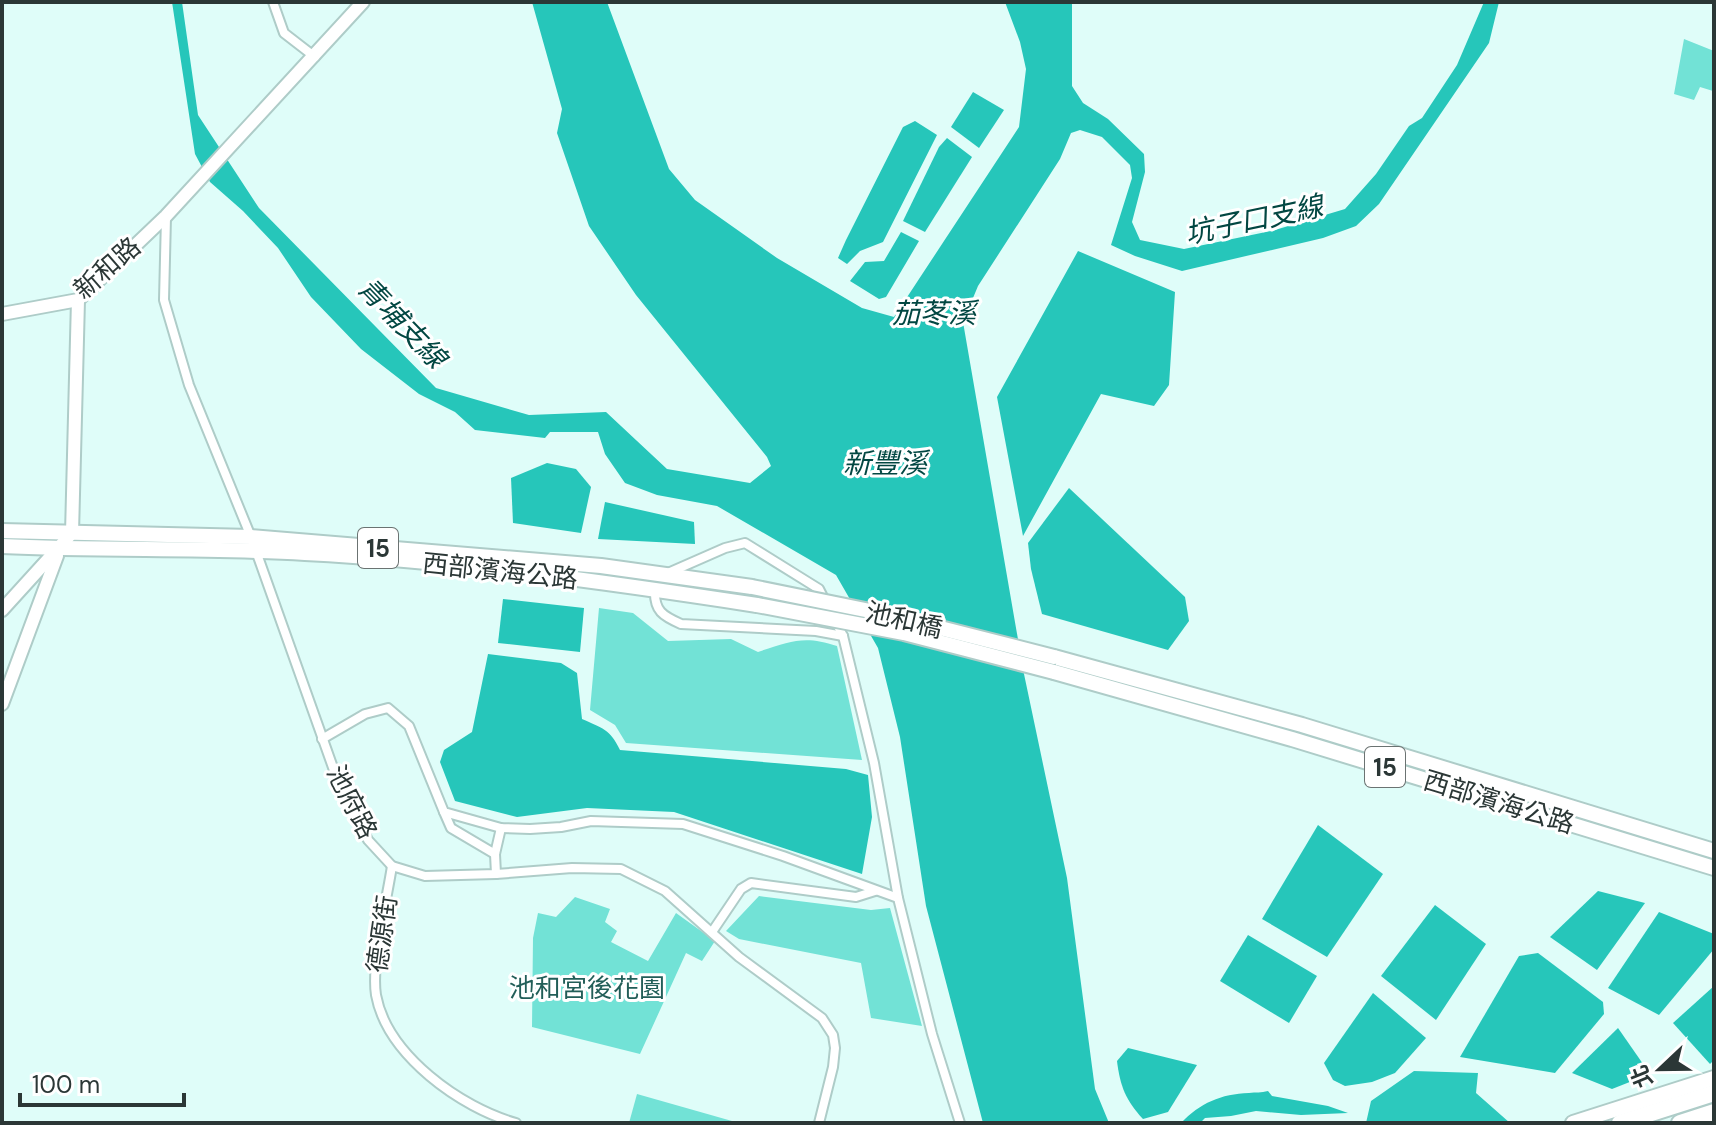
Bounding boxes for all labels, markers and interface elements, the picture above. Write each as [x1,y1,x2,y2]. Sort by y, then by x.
water label: 坑子口支線 [1182,187,1329,253]
street label: 新和路 [66,230,148,306]
water label: 青埔支線 [350,270,456,378]
water label: 茄苳溪 [892,295,980,332]
water label: 新豐溪 [843,445,931,482]
road number: 15 [358,528,398,568]
street label: 西部濱海公路 [421,546,579,596]
street label: 池和橋 [862,595,946,645]
road number: 15 [1365,747,1405,787]
street label: 池府路 [319,760,385,844]
street label: 西部濱海公路 [1419,763,1579,841]
street label: 德源街 [360,893,404,975]
park label: 池和宮後花園 [509,971,665,1005]
north arrow [1620,1029,1700,1109]
scale bar [20,1057,184,1107]
text: 北 [1624,1061,1659,1092]
text: 100 m [32,1069,100,1100]

